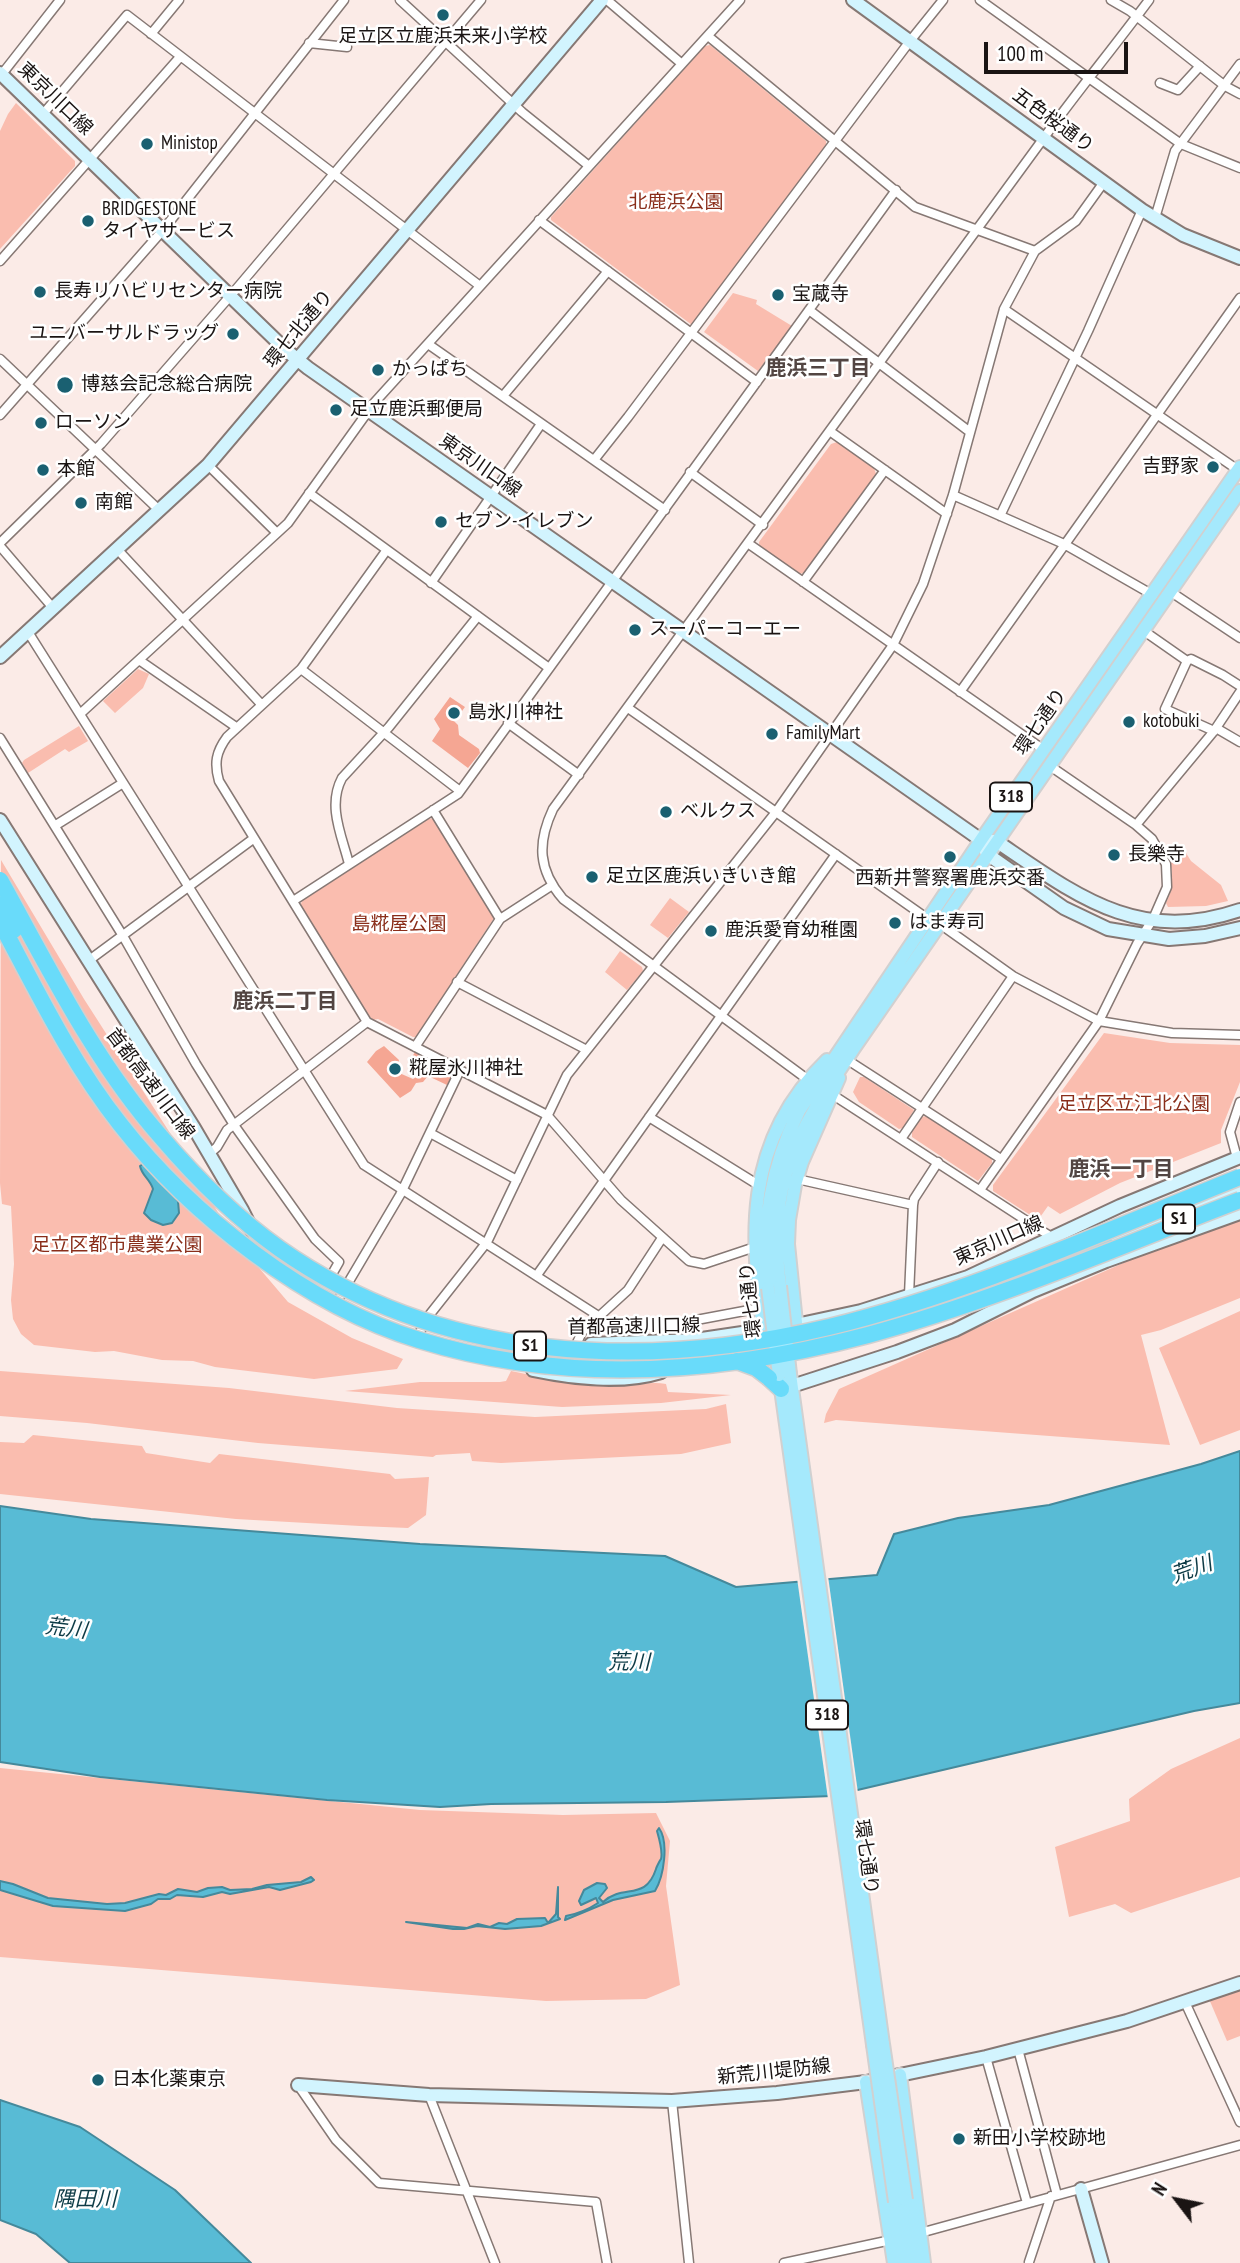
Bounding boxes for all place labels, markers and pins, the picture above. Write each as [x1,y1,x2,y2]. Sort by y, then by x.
marker: 足立区立鹿浜未来小学校 [435,7,451,23]
place label: 足立区立鹿浜未来小学校 [339,26,547,48]
place label: Ministop [161,133,218,155]
marker: Ministop [139,136,155,152]
place label: BRIDGESTONE タイヤサービス [102,199,235,243]
marker: BRIDGESTONE タイヤサービス [80,213,96,229]
place label: 長寿リハビリセンター病院 [54,281,282,303]
marker: 長寿リハビリセンター病院 [32,284,48,300]
place label: 宝蔵寺 [792,284,849,306]
marker: 宝蔵寺 [770,287,786,303]
place label: ユニバーサルドラッグ [29,323,219,345]
marker: ユニバーサルドラッグ [225,326,241,342]
place label: かっぱち [392,359,468,381]
marker: かっぱち [370,362,386,378]
place label: 博慈会記念総合病院 [81,374,252,396]
marker: 博慈会記念総合病院 [55,375,75,395]
place label: 足立鹿浜郵便局 [350,399,483,421]
marker: 足立鹿浜郵便局 [328,402,344,418]
place label: ローソン [55,412,131,434]
marker: ローソン [33,415,49,431]
place label: 吉野家 [1142,456,1199,478]
place label: 本館 [57,459,95,481]
marker: 吉野家 [1205,459,1221,475]
marker: 本館 [35,462,51,478]
place label: 南館 [95,492,133,514]
marker: 南館 [73,495,89,511]
place label: セブン-イレブン [455,511,594,533]
marker: セブン-イレブン [433,514,449,530]
place label: スーパーコーエー [649,619,801,641]
marker: スーパーコーエー [627,622,643,638]
place label: 島氷川神社 [468,702,563,724]
marker: 島氷川神社 [446,705,462,721]
place label: kotobuki [1143,711,1200,733]
marker: kotobuki [1121,714,1137,730]
place label: FamilyMart [786,723,860,745]
marker: FamilyMart [764,726,780,742]
place label: ベルクス [680,801,756,823]
marker: ベルクス [658,804,674,820]
place label: 長樂寺 [1128,844,1185,866]
marker: 長樂寺 [1106,847,1122,863]
marker: 西新井警察署鹿浜交番 [942,849,958,865]
place label: 足立区鹿浜いきいき館 [606,866,796,888]
place label: 西新井警察署鹿浜交番 [855,868,1045,890]
marker: 足立区鹿浜いきいき館 [584,869,600,885]
place label: はま寿司 [909,912,985,934]
marker: はま寿司 [887,915,903,931]
place label: 鹿浜愛育幼稚園 [725,920,858,942]
marker: 鹿浜愛育幼稚園 [703,923,719,939]
place label: 糀屋氷川神社 [409,1058,523,1080]
marker: 糀屋氷川神社 [387,1061,403,1077]
place label: 日本化薬東京 [112,2069,226,2091]
marker: 日本化薬東京 [90,2072,106,2088]
place label: 新田小学校跡地 [973,2128,1106,2150]
marker: 新田小学校跡地 [951,2131,967,2147]

